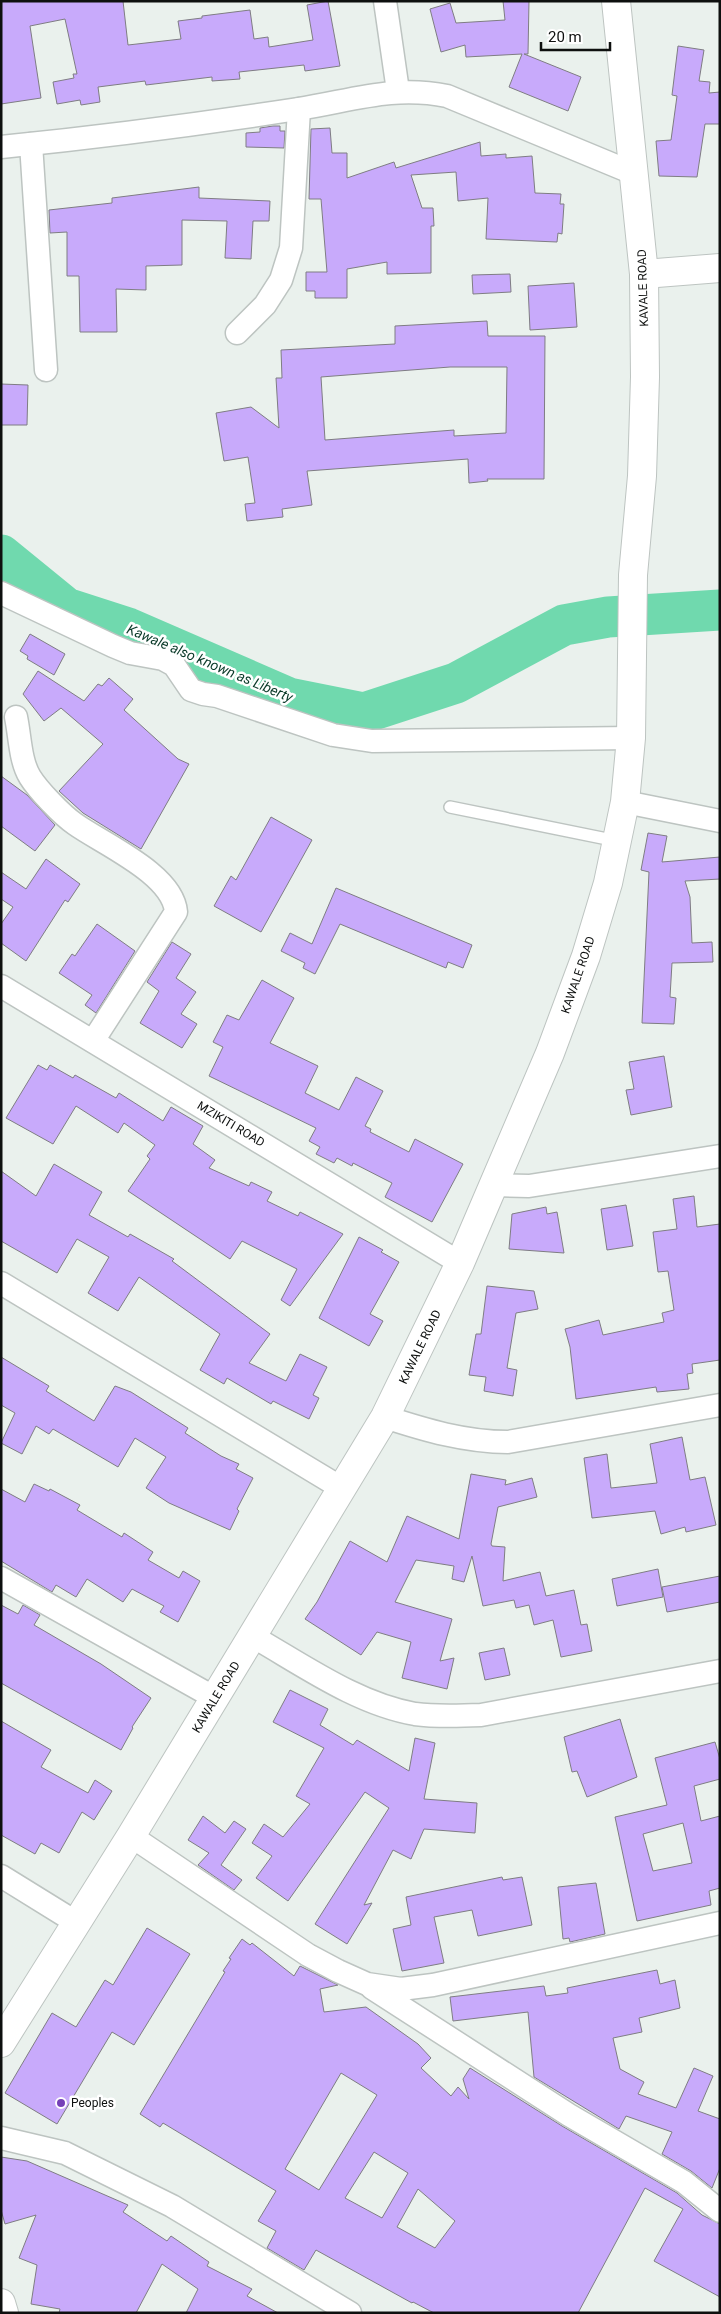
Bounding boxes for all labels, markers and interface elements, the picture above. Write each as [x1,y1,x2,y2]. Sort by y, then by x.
scale bar [541,20,610,52]
text: 20 m [548,28,582,46]
street label: KAVALE ROAD [635,249,651,327]
water label: Kawale also known as Liberty [125,621,296,705]
street label: KAWALE ROAD [558,934,598,1015]
street label: MZIKITI ROAD [195,1098,267,1150]
street label: KAWALE ROAD [396,1308,444,1386]
street label: KAWALE ROAD [189,1659,243,1735]
place label: Peoples [71,2096,114,2110]
marker: Peoples [55,2097,67,2109]

